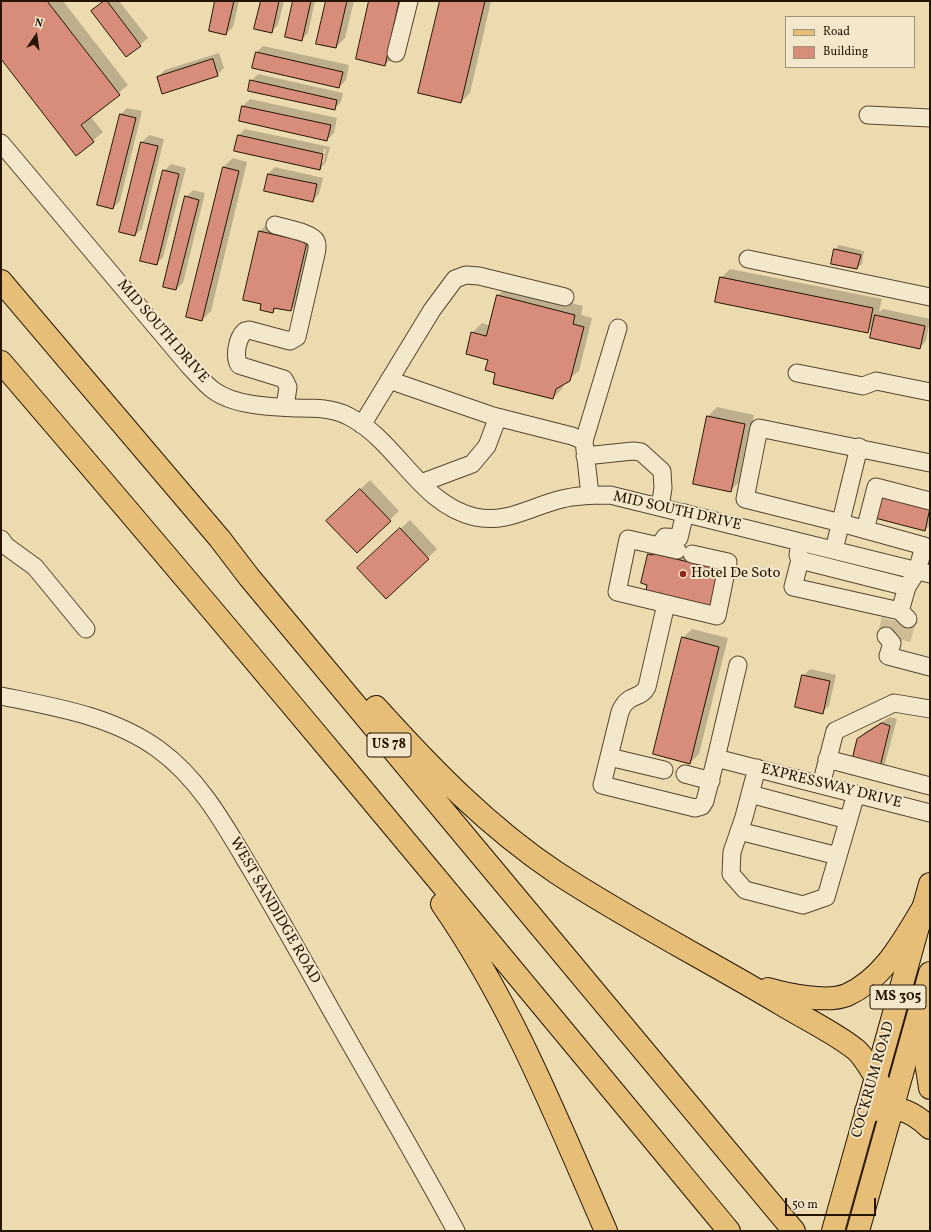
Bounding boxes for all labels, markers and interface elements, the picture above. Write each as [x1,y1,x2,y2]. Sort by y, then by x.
north arrow [16,16,56,56]
text: N [33,16,44,32]
legend [785,16,915,68]
text: Road [823,24,850,40]
text: Building [823,44,868,60]
street label: MID SOUTH DRIVE [112,277,212,387]
street label: MID SOUTH DRIVE [611,488,743,536]
place label: Hotel De Soto [691,565,780,583]
marker: Hotel De Soto [678,569,688,579]
road number: US 78 [367,733,411,757]
street label: EXPRESSWAY DRIVE [759,761,903,813]
street label: WEST SANDIDGE ROAD [225,835,323,987]
road number: MS 305 [870,985,926,1009]
street label: COCKRUM ROAD [849,1020,899,1140]
scale bar [787,1190,878,1216]
text: 50 m [792,1197,818,1213]

